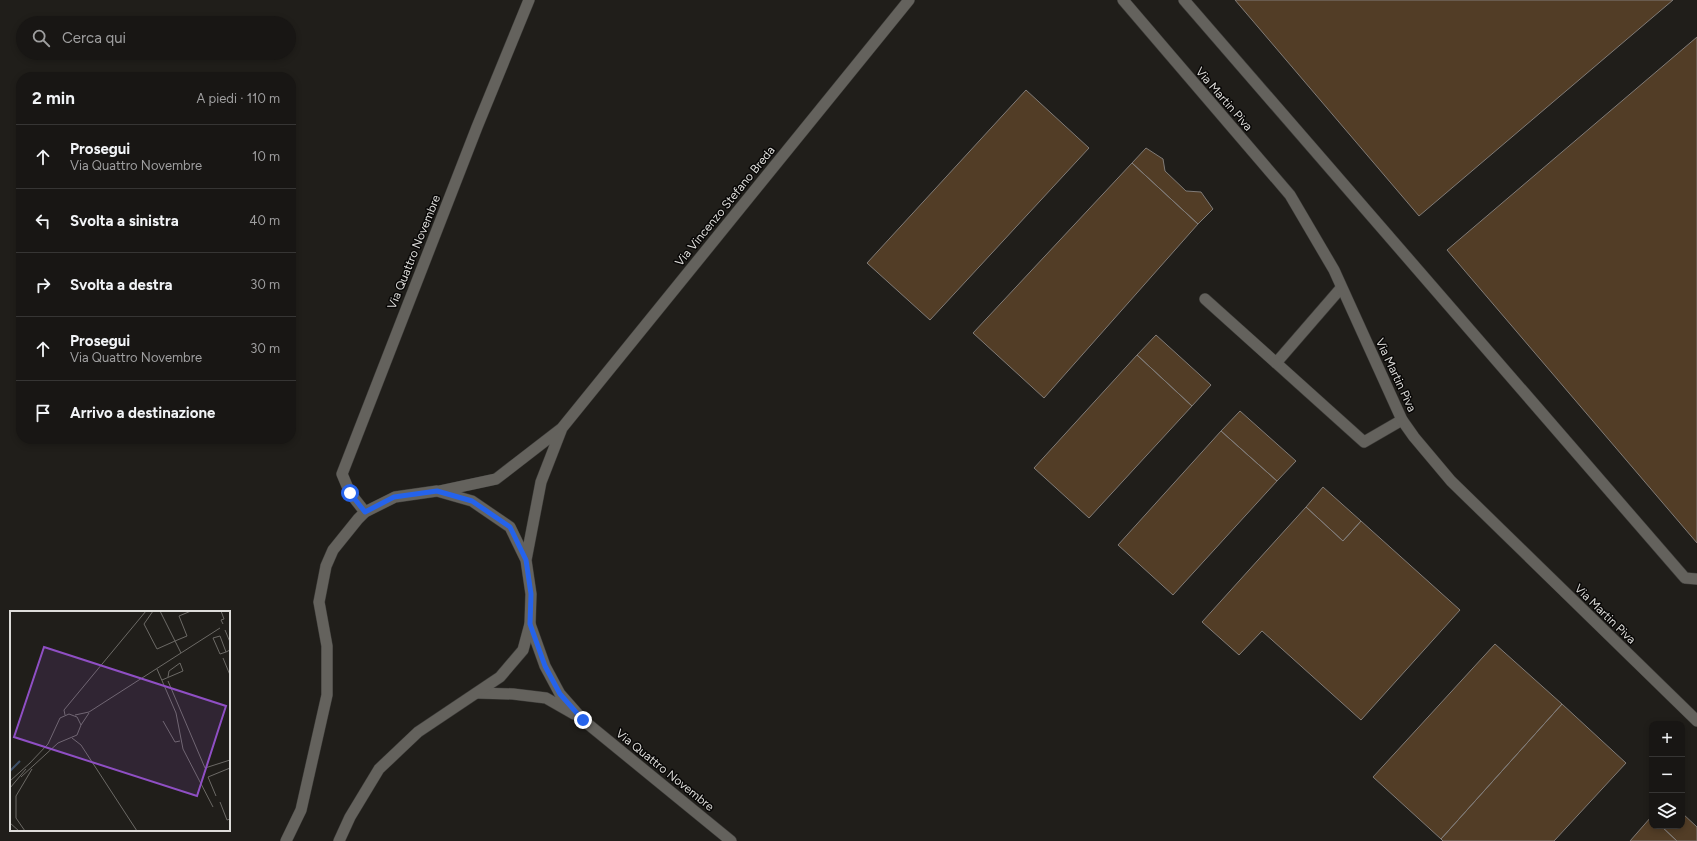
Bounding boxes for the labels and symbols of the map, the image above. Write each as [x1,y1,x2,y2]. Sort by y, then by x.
street label: Via Martin Piva [1193,64,1255,134]
street label: Via Vincenzo Stefano Breda [672,143,778,269]
street label: Via Quattro Novembre [385,192,444,311]
street label: Via Martin Piva [1373,336,1419,414]
route start [341,484,359,502]
street label: Via Martin Piva [1572,581,1638,647]
inset map [10,611,230,831]
route end [574,711,592,729]
street label: Via Quattro Novembre [613,726,717,814]

